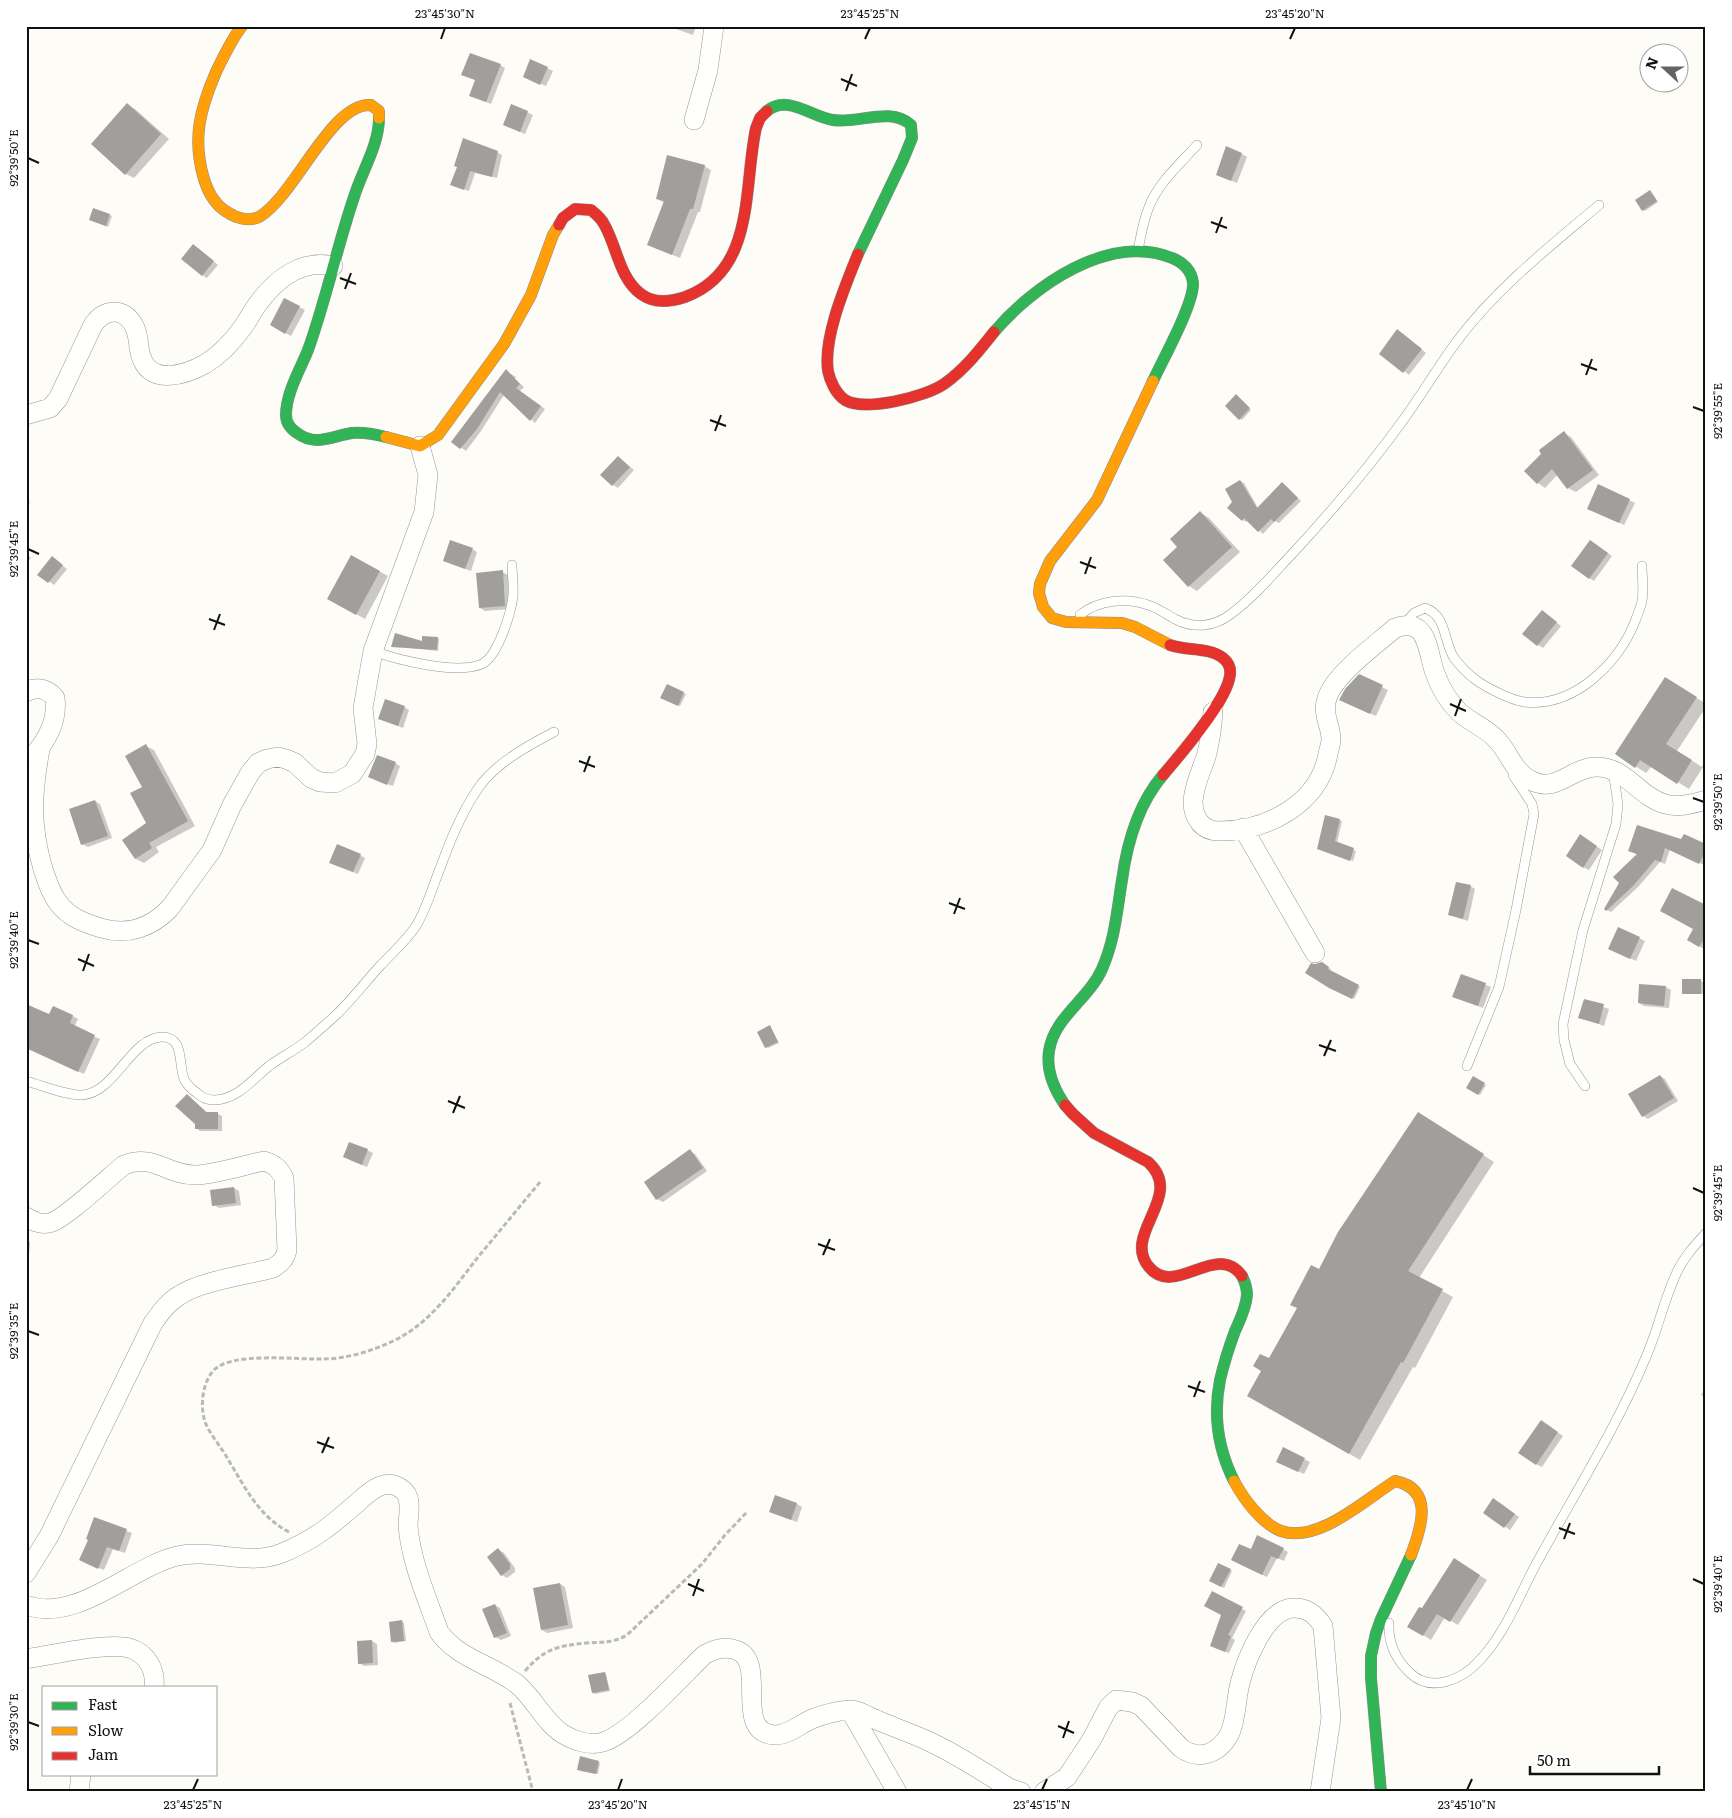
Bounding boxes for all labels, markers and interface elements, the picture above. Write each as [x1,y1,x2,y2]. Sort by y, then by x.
text: 23°45'30"N [415,4,475,22]
text: 23°45'25"N [841,4,899,22]
text: 23°45'20"N [1265,4,1325,22]
north arrow [1640,42,1690,92]
text: N [1639,54,1662,72]
text: 92°39'50"E [4,129,22,187]
text: 92°39'55"E [1708,383,1726,439]
text: 92°39'45"E [4,520,22,577]
text: 92°39'50"E [1708,773,1726,831]
text: 92°39'40"E [4,911,22,969]
text: 92°39'45"E [1708,1164,1726,1221]
text: 92°39'35"E [4,1302,22,1359]
text: 92°39'40"E [1708,1555,1726,1613]
legend [42,1686,218,1776]
text: Fast [88,1692,117,1715]
text: 92°39'30"E [4,1693,22,1751]
text: Slow [88,1718,123,1741]
text: Jam [88,1742,119,1765]
scale bar [1530,1743,1658,1775]
text: 50 m [1537,1748,1571,1771]
text: 23°45'25"N [164,1795,222,1813]
text: 23°45'20"N [588,1795,648,1813]
text: 23°45'15"N [1013,1795,1071,1813]
text: 23°45'10"N [1438,1795,1496,1813]

